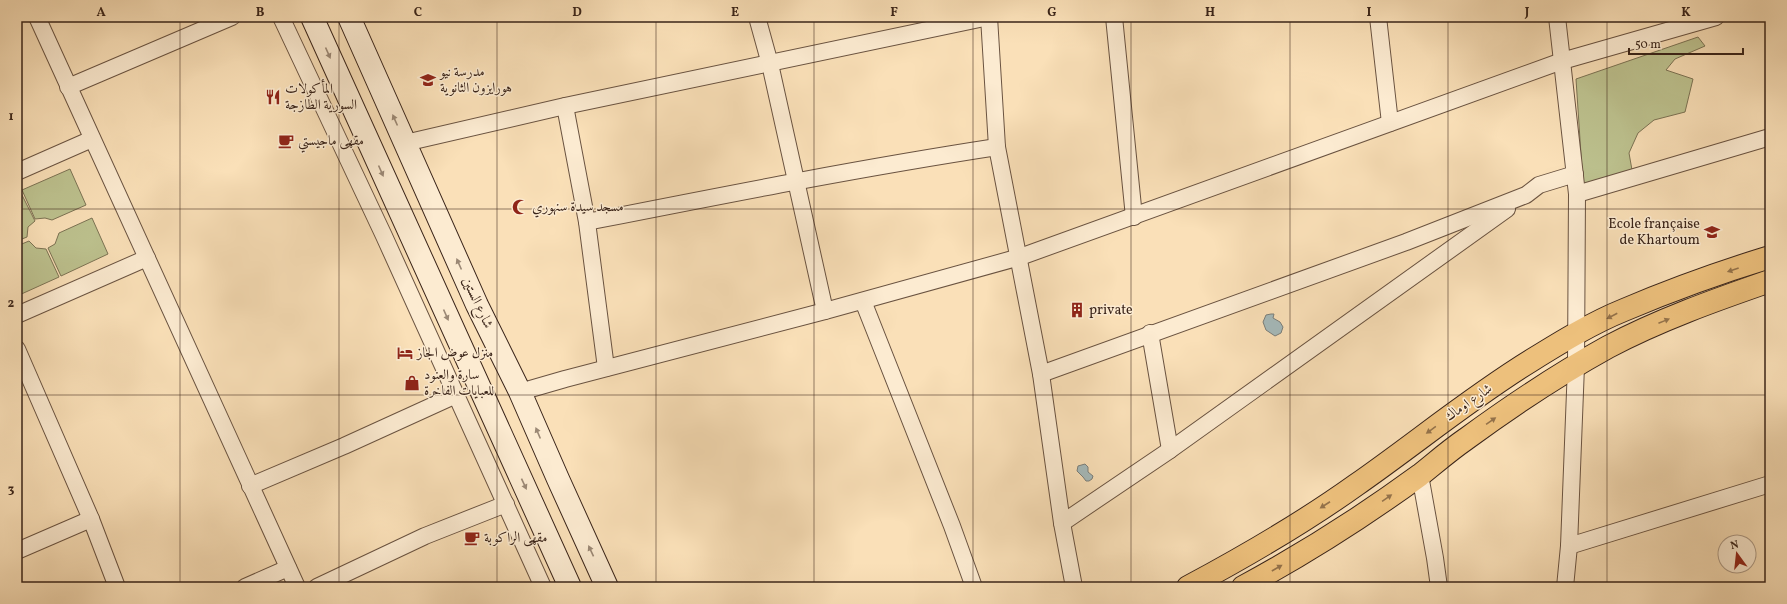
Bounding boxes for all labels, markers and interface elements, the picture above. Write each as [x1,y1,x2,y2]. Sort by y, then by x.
text: A [96,4,106,22]
text: B [256,4,265,22]
text: C [414,4,422,22]
text: D [572,4,582,22]
text: E [731,4,739,22]
text: F [890,4,898,22]
text: G [1047,4,1057,22]
text: H [1205,4,1215,22]
text: I [1367,4,1372,22]
text: J [1524,4,1530,22]
text: K [1681,4,1691,22]
scale bar [1629,30,1743,56]
text: 50 m [1635,37,1661,53]
one-way arrow [325,47,331,59]
place label: مدرسة نيو هورايزون الثانوية [438,63,512,98]
school or university icon: مدرسة نيو هورايزون الثانوية [419,71,437,89]
place label: المأكولات السورية الطازجة [285,78,357,115]
restaurant icon: المأكولات السورية الطازجة [264,88,282,106]
text: 1 [8,108,14,126]
one-way arrow [392,115,398,126]
cafe icon: مقهى ماجيستي [277,132,295,150]
place label: مقهى ماجيستي [298,132,364,153]
one-way arrow [378,165,384,177]
mosque icon: مسجد سيدة سنهوري [511,198,529,216]
place label: مسجد سيدة سنهوري [532,198,624,218]
place label: Ecole française de Khartoum [1608,215,1700,250]
school or university icon: Ecole française de Khartoum [1703,223,1721,241]
one-way arrow [456,259,462,270]
one-way arrow [1727,267,1739,273]
street label: شارع الستين [456,274,497,332]
text: 2 [8,295,15,313]
building icon: private [1068,301,1086,319]
place label: private [1089,301,1133,320]
one-way arrow [443,309,450,321]
one-way arrow [1606,313,1618,319]
one-way arrow [1659,317,1671,323]
hotel icon: منزل عوض الجاز [396,344,414,362]
place label: منزل عوض الجاز [415,344,493,363]
place label: سارة والعنود للعبايات الفاخرة [424,366,494,401]
shop icon: سارة والعنود للعبايات الفاخرة [403,374,421,392]
street label: شارع اوماك [1442,380,1497,427]
one-way arrow [1486,417,1497,425]
one-way arrow [1426,426,1436,434]
one-way arrow [535,427,541,439]
one-way arrow [521,478,527,490]
text: 3 [8,481,15,499]
one-way arrow [1381,494,1392,502]
one-way arrow [1319,502,1331,509]
cafe icon: مقهى الراكوبة [463,529,481,547]
place label: مقهى الراكوبة [484,529,548,548]
north arrow [1717,534,1757,574]
text: N [1729,538,1741,554]
one-way arrow [588,546,594,557]
one-way arrow [1271,564,1283,571]

